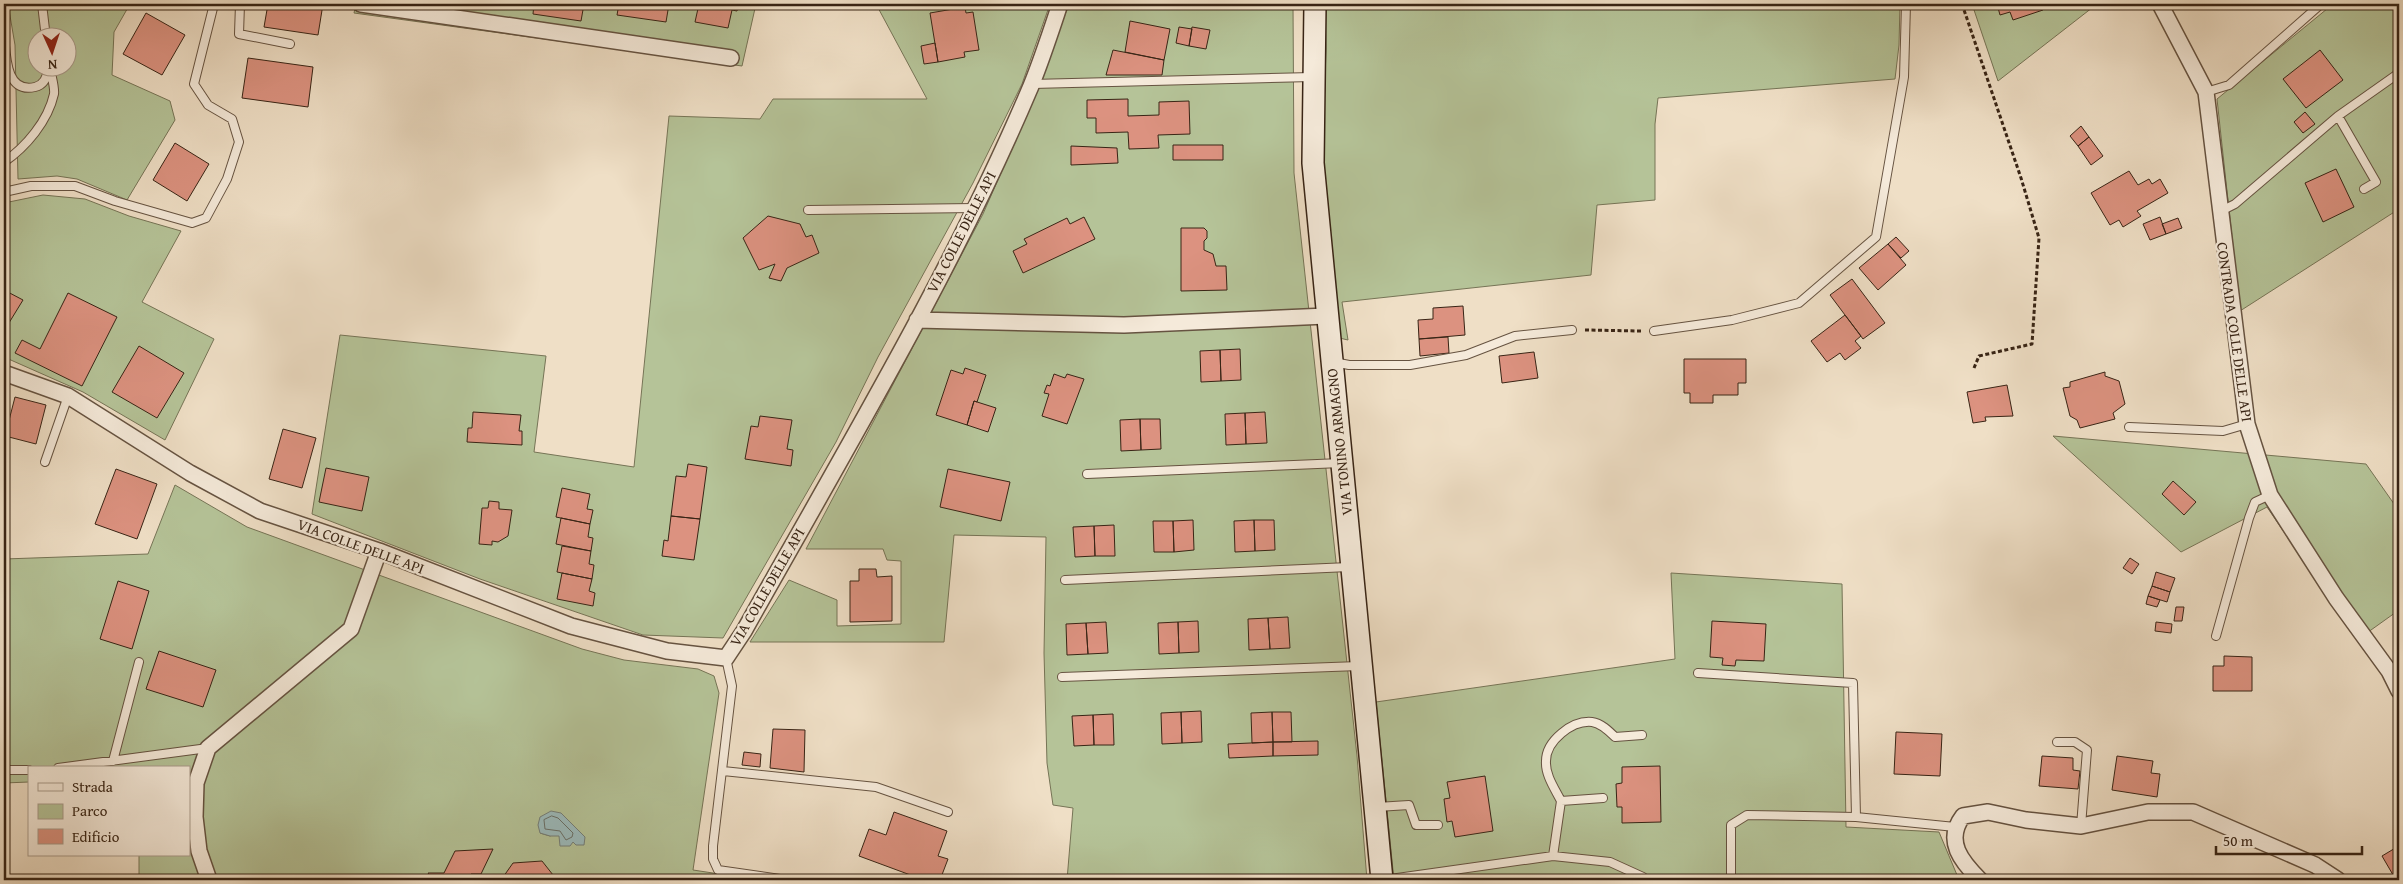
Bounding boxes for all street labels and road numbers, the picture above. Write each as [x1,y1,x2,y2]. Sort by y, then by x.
street label: VIA COLLE DELLE API [921,168,1001,296]
street label: CONTRADA COLLE DELLE API [2212,241,2258,423]
street label: VIA TONINO ARMAGNO [1321,367,1357,517]
street label: VIA COLLE DELLE API [295,513,427,579]
street label: VIA COLLE DELLE API [725,524,809,650]

